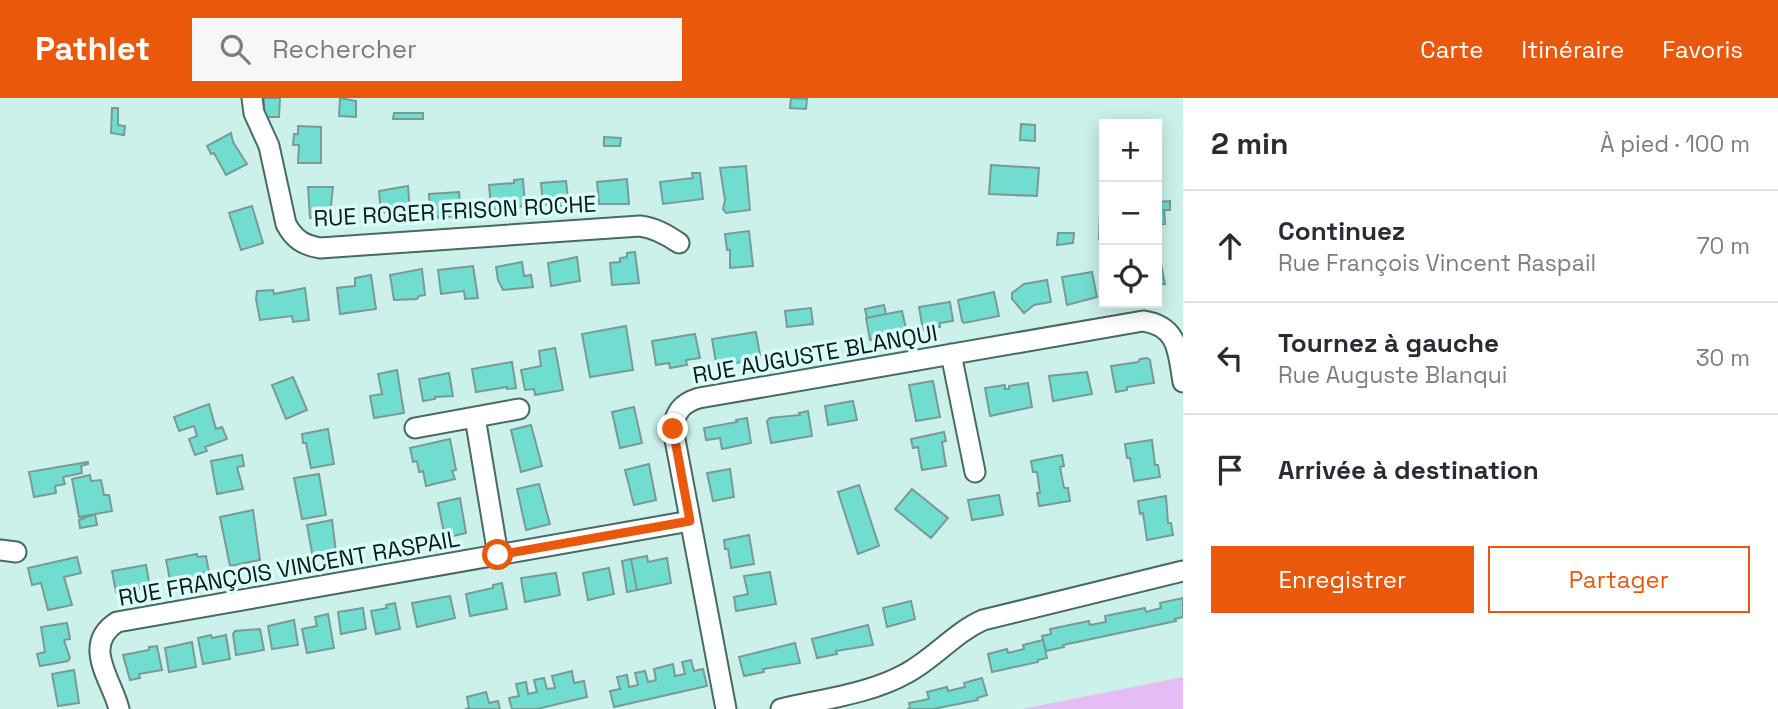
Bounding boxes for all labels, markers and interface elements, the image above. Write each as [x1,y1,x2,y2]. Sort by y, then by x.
search box [192,18,682,81]
text: Pathlet [35,28,150,70]
icon: search [216,30,254,68]
text: Rechercher [272,32,417,66]
text: Carte [1420,34,1483,65]
text: Itinéraire [1521,34,1624,65]
text: Favoris [1662,34,1743,65]
map controls [1099,119,1162,308]
button: + [1099,119,1162,182]
text: 2 min [1211,124,1289,163]
text: À pied · 100 m [1600,129,1750,159]
button: − [1099,182,1162,245]
street label: RUE ROGER FRISON ROCHE [313,189,597,233]
text: Continuez [1278,214,1405,248]
icon: ahead [1211,227,1249,265]
text: 70 m [1697,231,1750,261]
button: locate [1099,245,1162,308]
text: Rue François Vincent Raspail [1278,248,1596,278]
street label: RUE AUGUSTE BLANQUI [690,318,940,390]
text: Tournez à gauche [1278,326,1499,360]
icon: left [1211,339,1249,377]
text: 30 m [1696,343,1750,373]
text: Rue Auguste Blanqui [1278,360,1507,390]
route end [657,413,688,444]
icon: arrive [1211,451,1249,489]
text: Arrivée à destination [1278,453,1539,487]
street label: RUE FRANÇOIS VINCENT RASPAIL [116,523,462,613]
route start [482,539,513,570]
button: Enregistrer [1211,546,1474,613]
button: Partager [1488,546,1750,613]

